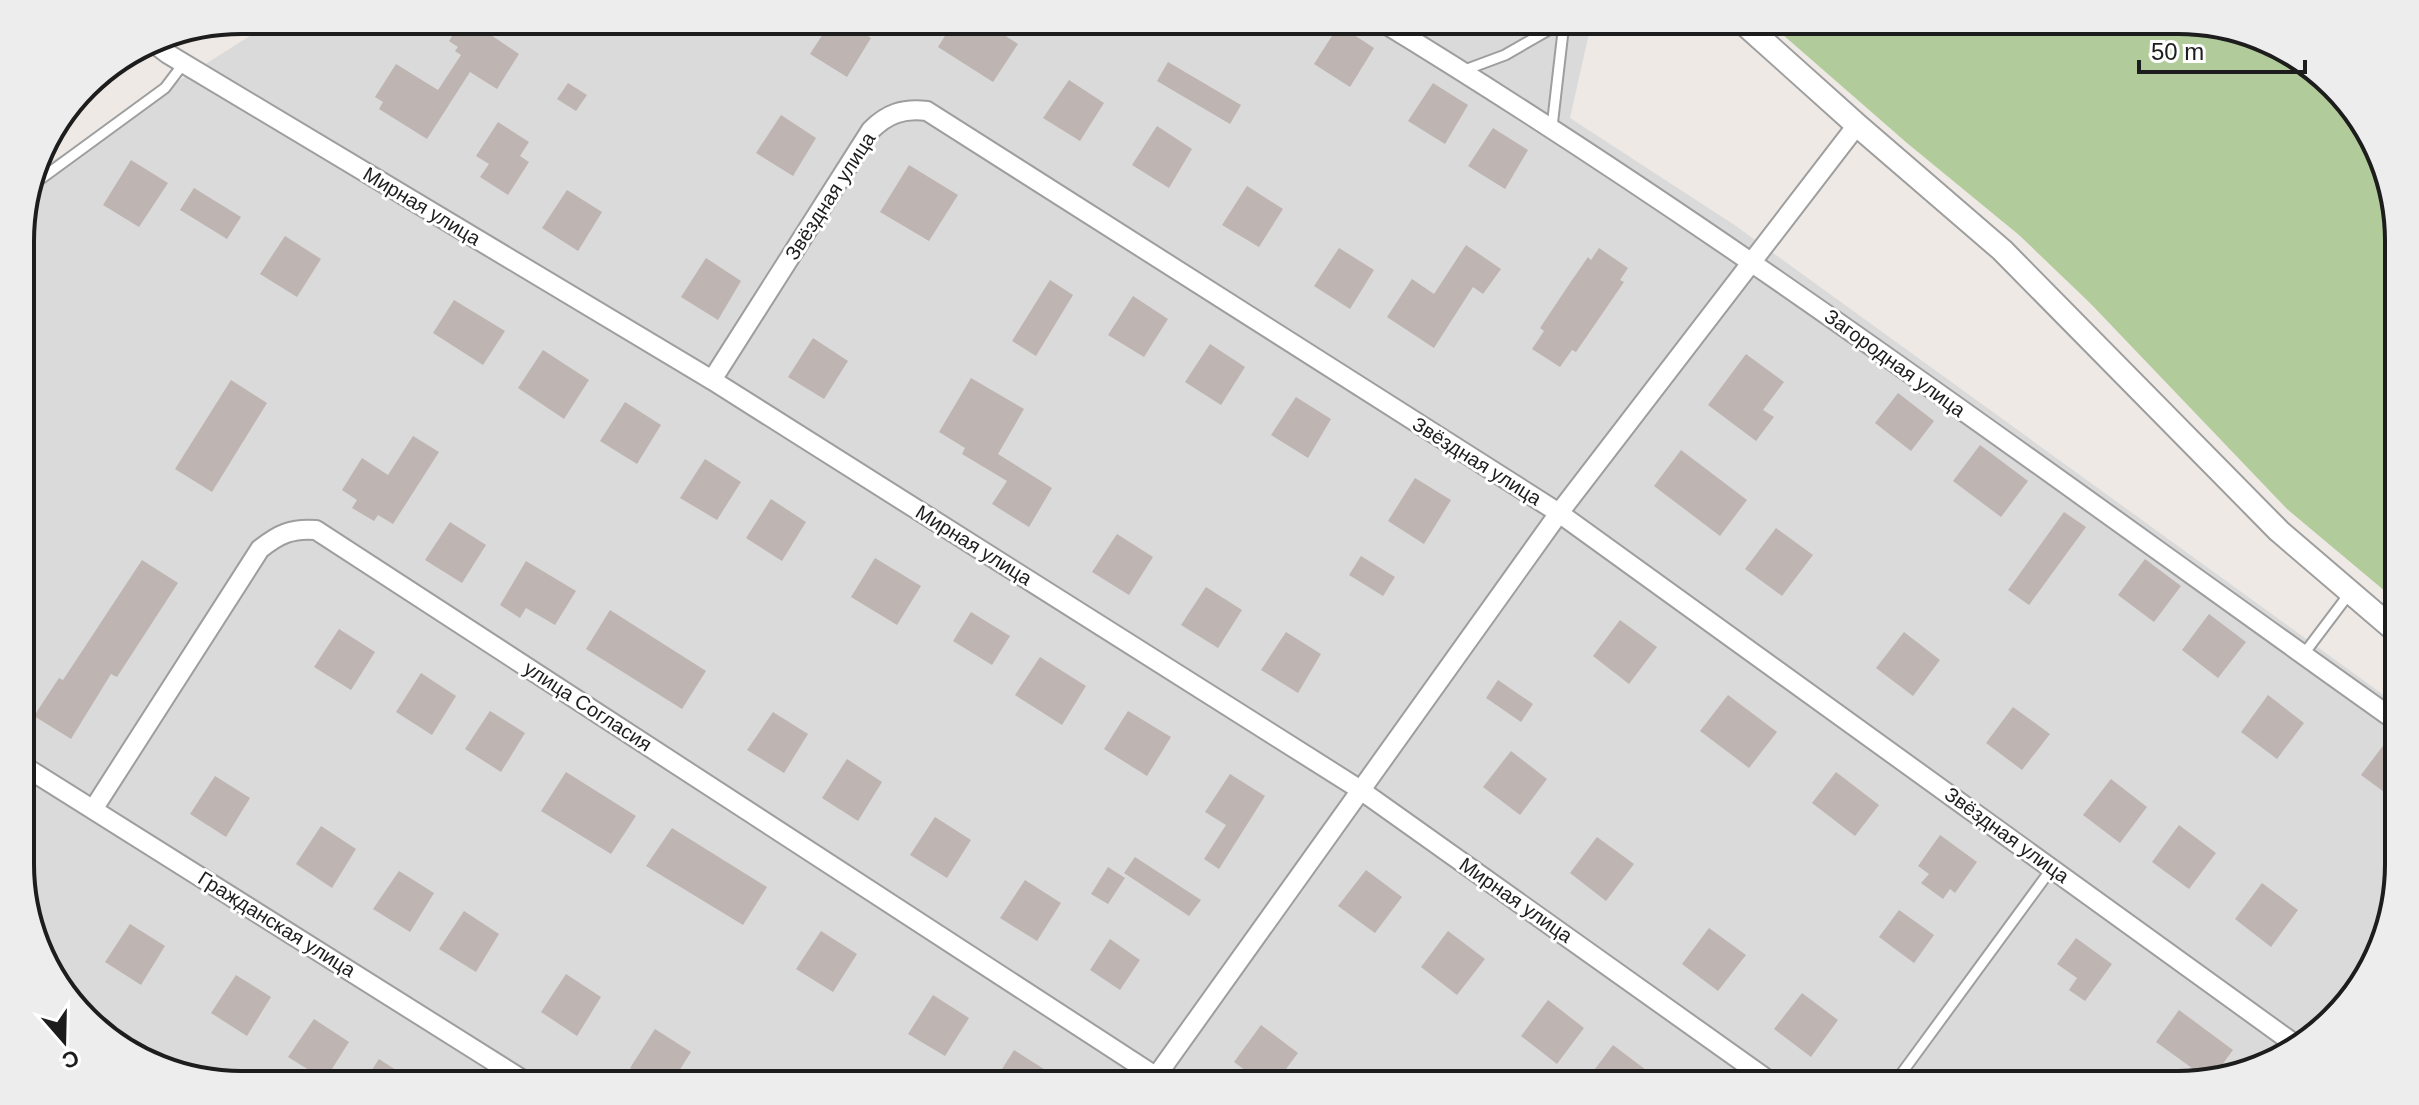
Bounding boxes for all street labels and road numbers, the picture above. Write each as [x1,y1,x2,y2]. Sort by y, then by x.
street label: Звёздная улица [781,127,880,264]
street label: Мирная улица [360,162,485,250]
street label: Загородная улица [1820,305,1970,422]
street label: Звёздная улица [1409,413,1546,510]
street label: Мирная улица [912,501,1037,590]
street label: улица Согласия [520,657,656,755]
street label: Звёздная улица [1941,783,2074,888]
street label: Мирная улица [1455,853,1577,948]
street label: Гражданская улица [194,867,360,982]

